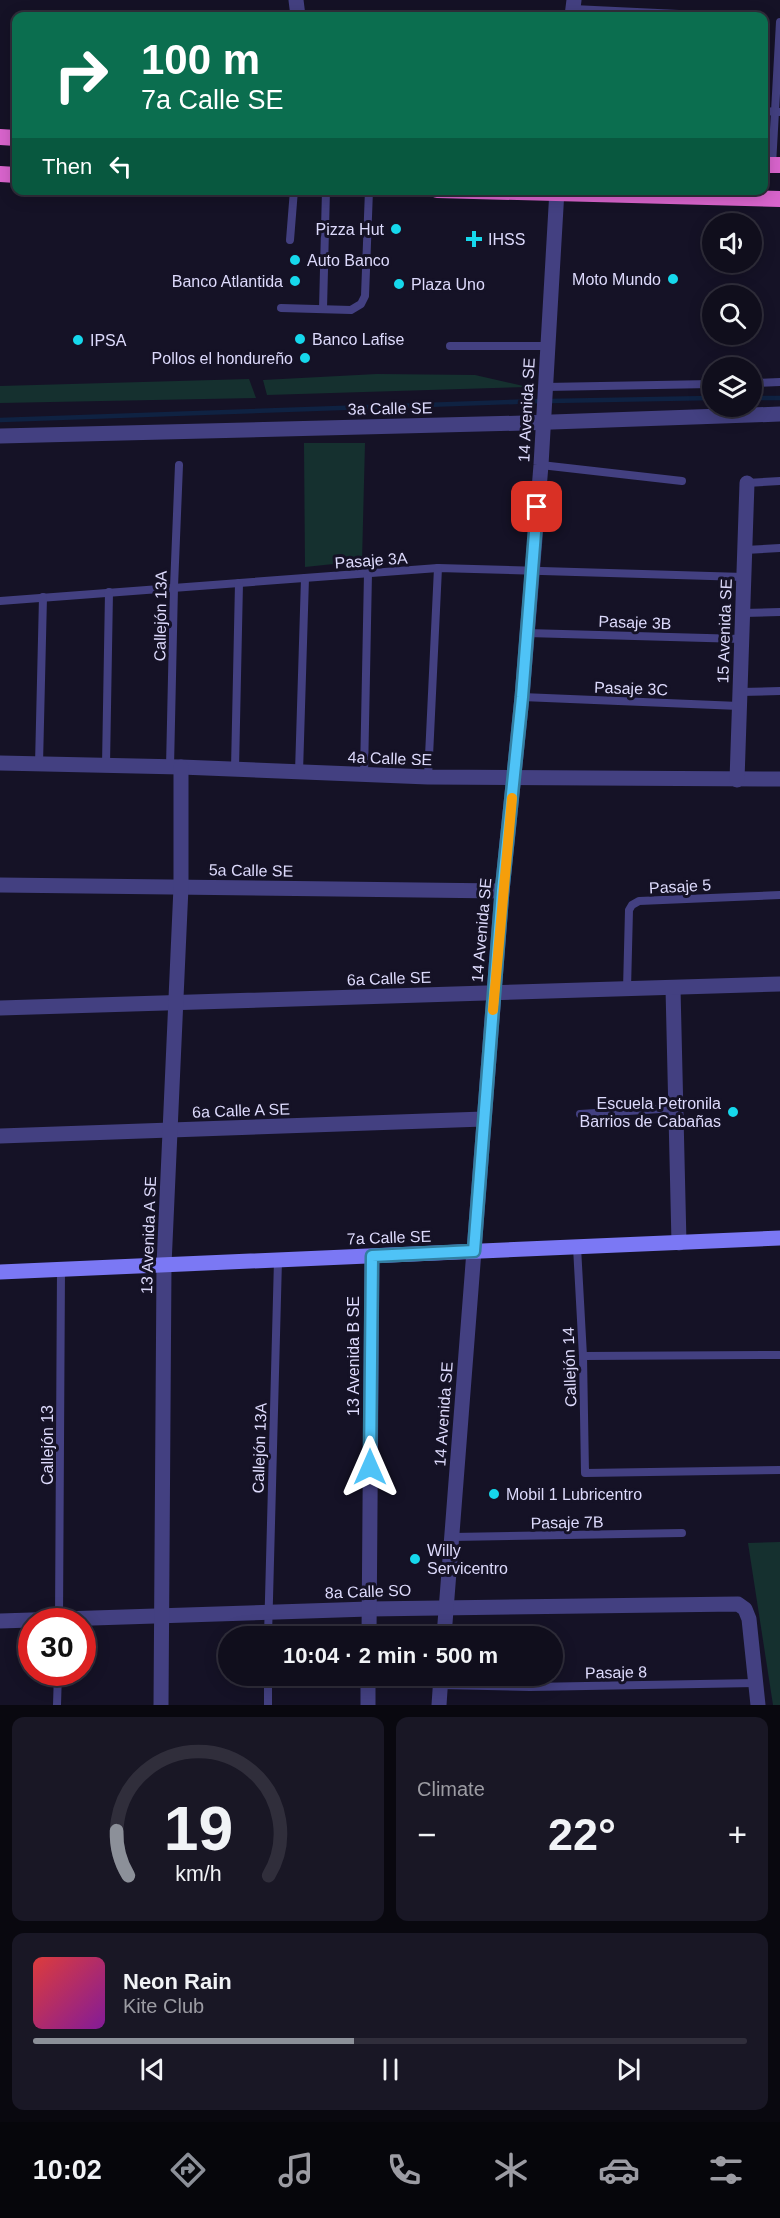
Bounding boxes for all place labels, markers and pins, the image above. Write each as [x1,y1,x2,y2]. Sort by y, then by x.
place label: Pizza Hut [316,221,385,238]
marker: Pizza Hut [389,222,403,236]
marker: IHSS [465,230,483,248]
place label: IHSS [488,231,525,248]
place label: Auto Banco [307,252,390,269]
marker: Auto Banco [288,253,302,267]
place label: Moto Mundo [572,271,661,288]
marker: Moto Mundo [666,272,680,286]
place label: Banco Atlantida [172,273,283,290]
marker: Banco Atlantida [288,274,302,288]
place label: Plaza Uno [411,276,485,293]
marker: Plaza Uno [392,277,406,291]
place label: Banco Lafise [312,331,405,348]
place label: IPSA [90,332,127,349]
marker: Banco Lafise [293,332,307,346]
marker: IPSA [71,333,85,347]
place label: Pollos el hondureño [152,350,293,367]
marker: Pollos el hondureño [298,351,312,365]
pin [511,481,562,532]
place label: Escuela Petronila Barrios de Cabañas [580,1095,721,1130]
marker: Escuela Petronila Barrios de Cabañas [726,1105,740,1119]
place label: Mobil 1 Lubricentro [506,1486,642,1503]
marker: Mobil 1 Lubricentro [487,1487,501,1501]
place label: Willy Servicentro [427,1542,508,1577]
marker: Willy Servicentro [408,1552,422,1566]

